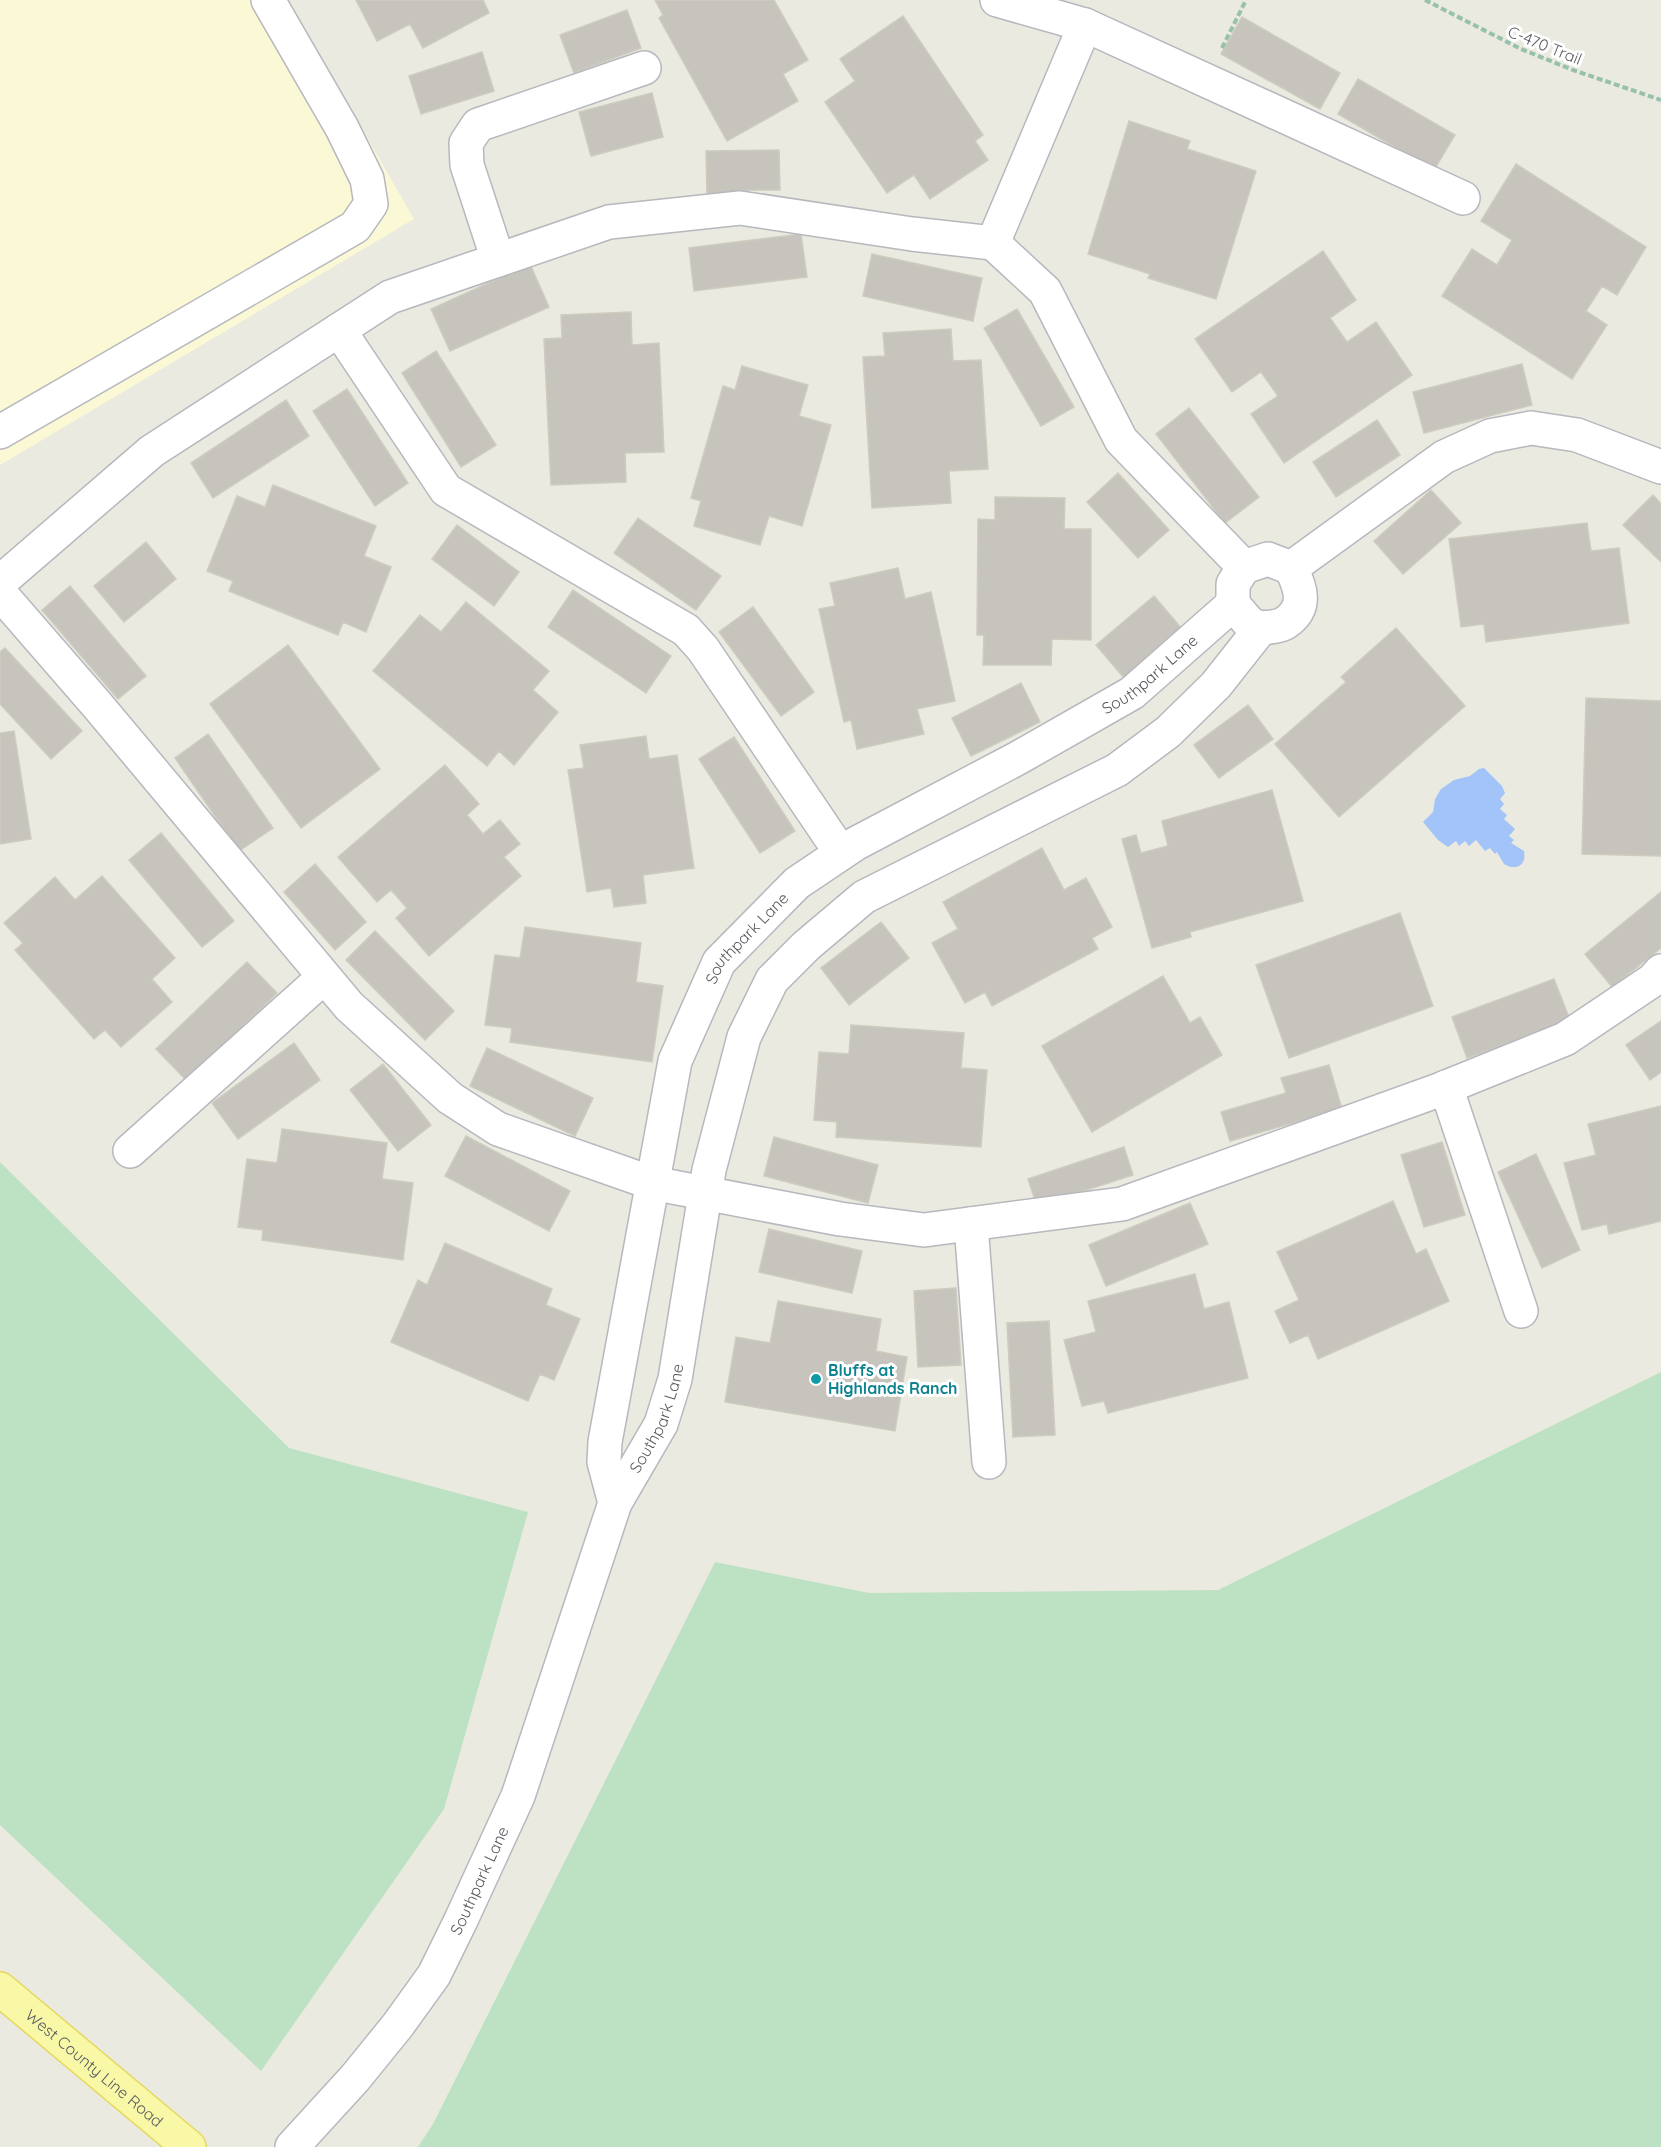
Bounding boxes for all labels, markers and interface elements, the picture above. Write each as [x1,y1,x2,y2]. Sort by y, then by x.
street label: C-470 Trail [1505,21,1585,69]
street label: Southpark Lane [1098,630,1202,718]
street label: Southpark Lane [701,888,792,987]
place label: Bluffs at Highlands Ranch [828,1360,957,1398]
street label: Southpark Lane [625,1362,687,1476]
marker: Bluffs at Highlands Ranch [809,1372,823,1386]
street label: Southpark Lane [445,1823,513,1938]
street label: West County Line Road [21,2005,167,2131]

